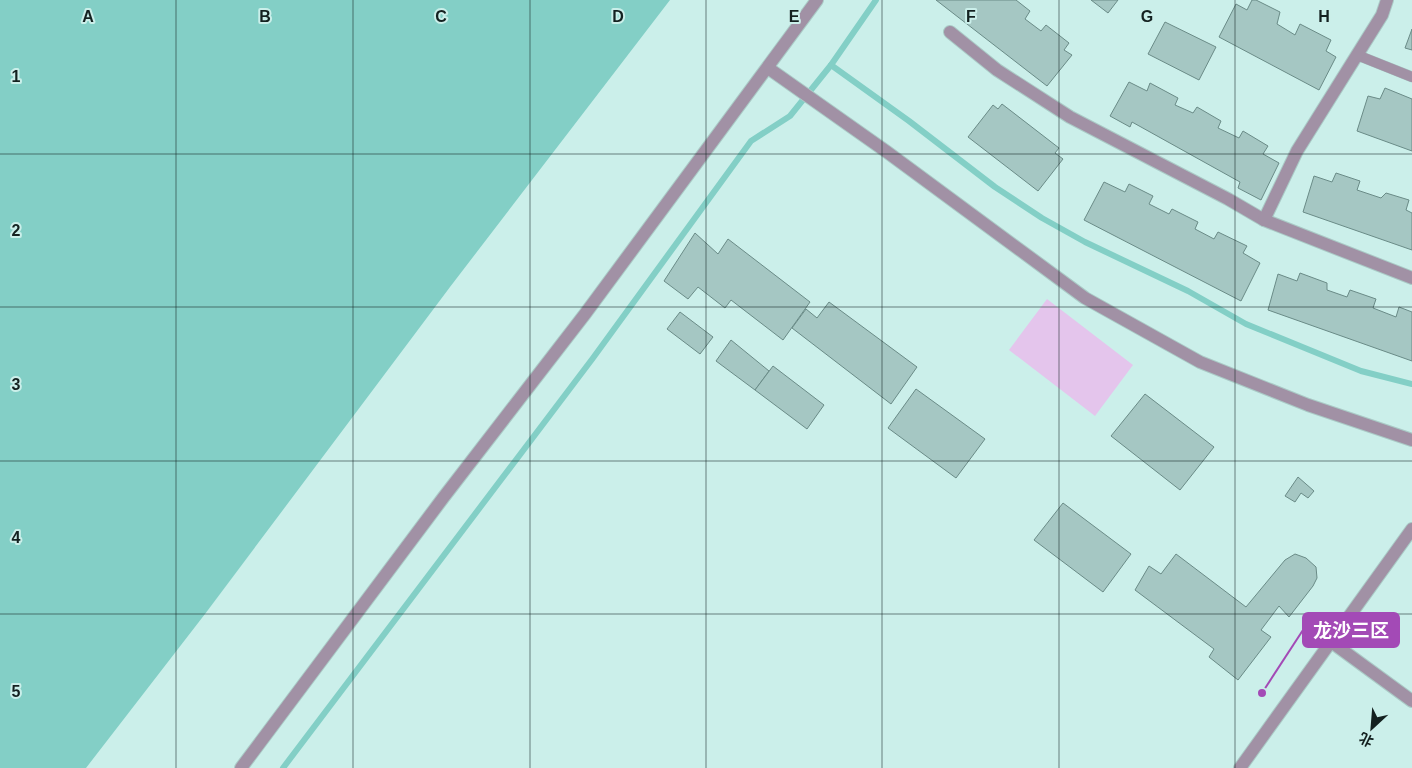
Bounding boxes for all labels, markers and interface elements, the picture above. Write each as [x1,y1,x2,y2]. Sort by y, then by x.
text: A [82,8,94,25]
text: B [259,8,271,25]
text: C [435,8,447,25]
text: D [612,8,624,25]
text: E [789,8,800,25]
text: F [966,8,976,25]
text: G [1141,8,1153,25]
text: H [1318,8,1330,25]
text: 1 [12,68,21,85]
text: 2 [12,222,21,239]
text: 3 [12,376,21,393]
text: 4 [12,529,21,546]
callout: 龙沙三区 [1303,613,1399,647]
text: 龙沙三区 [1313,620,1389,641]
text: 5 [12,683,21,700]
north arrow [1347,703,1397,753]
text: 北 [1357,729,1376,750]

